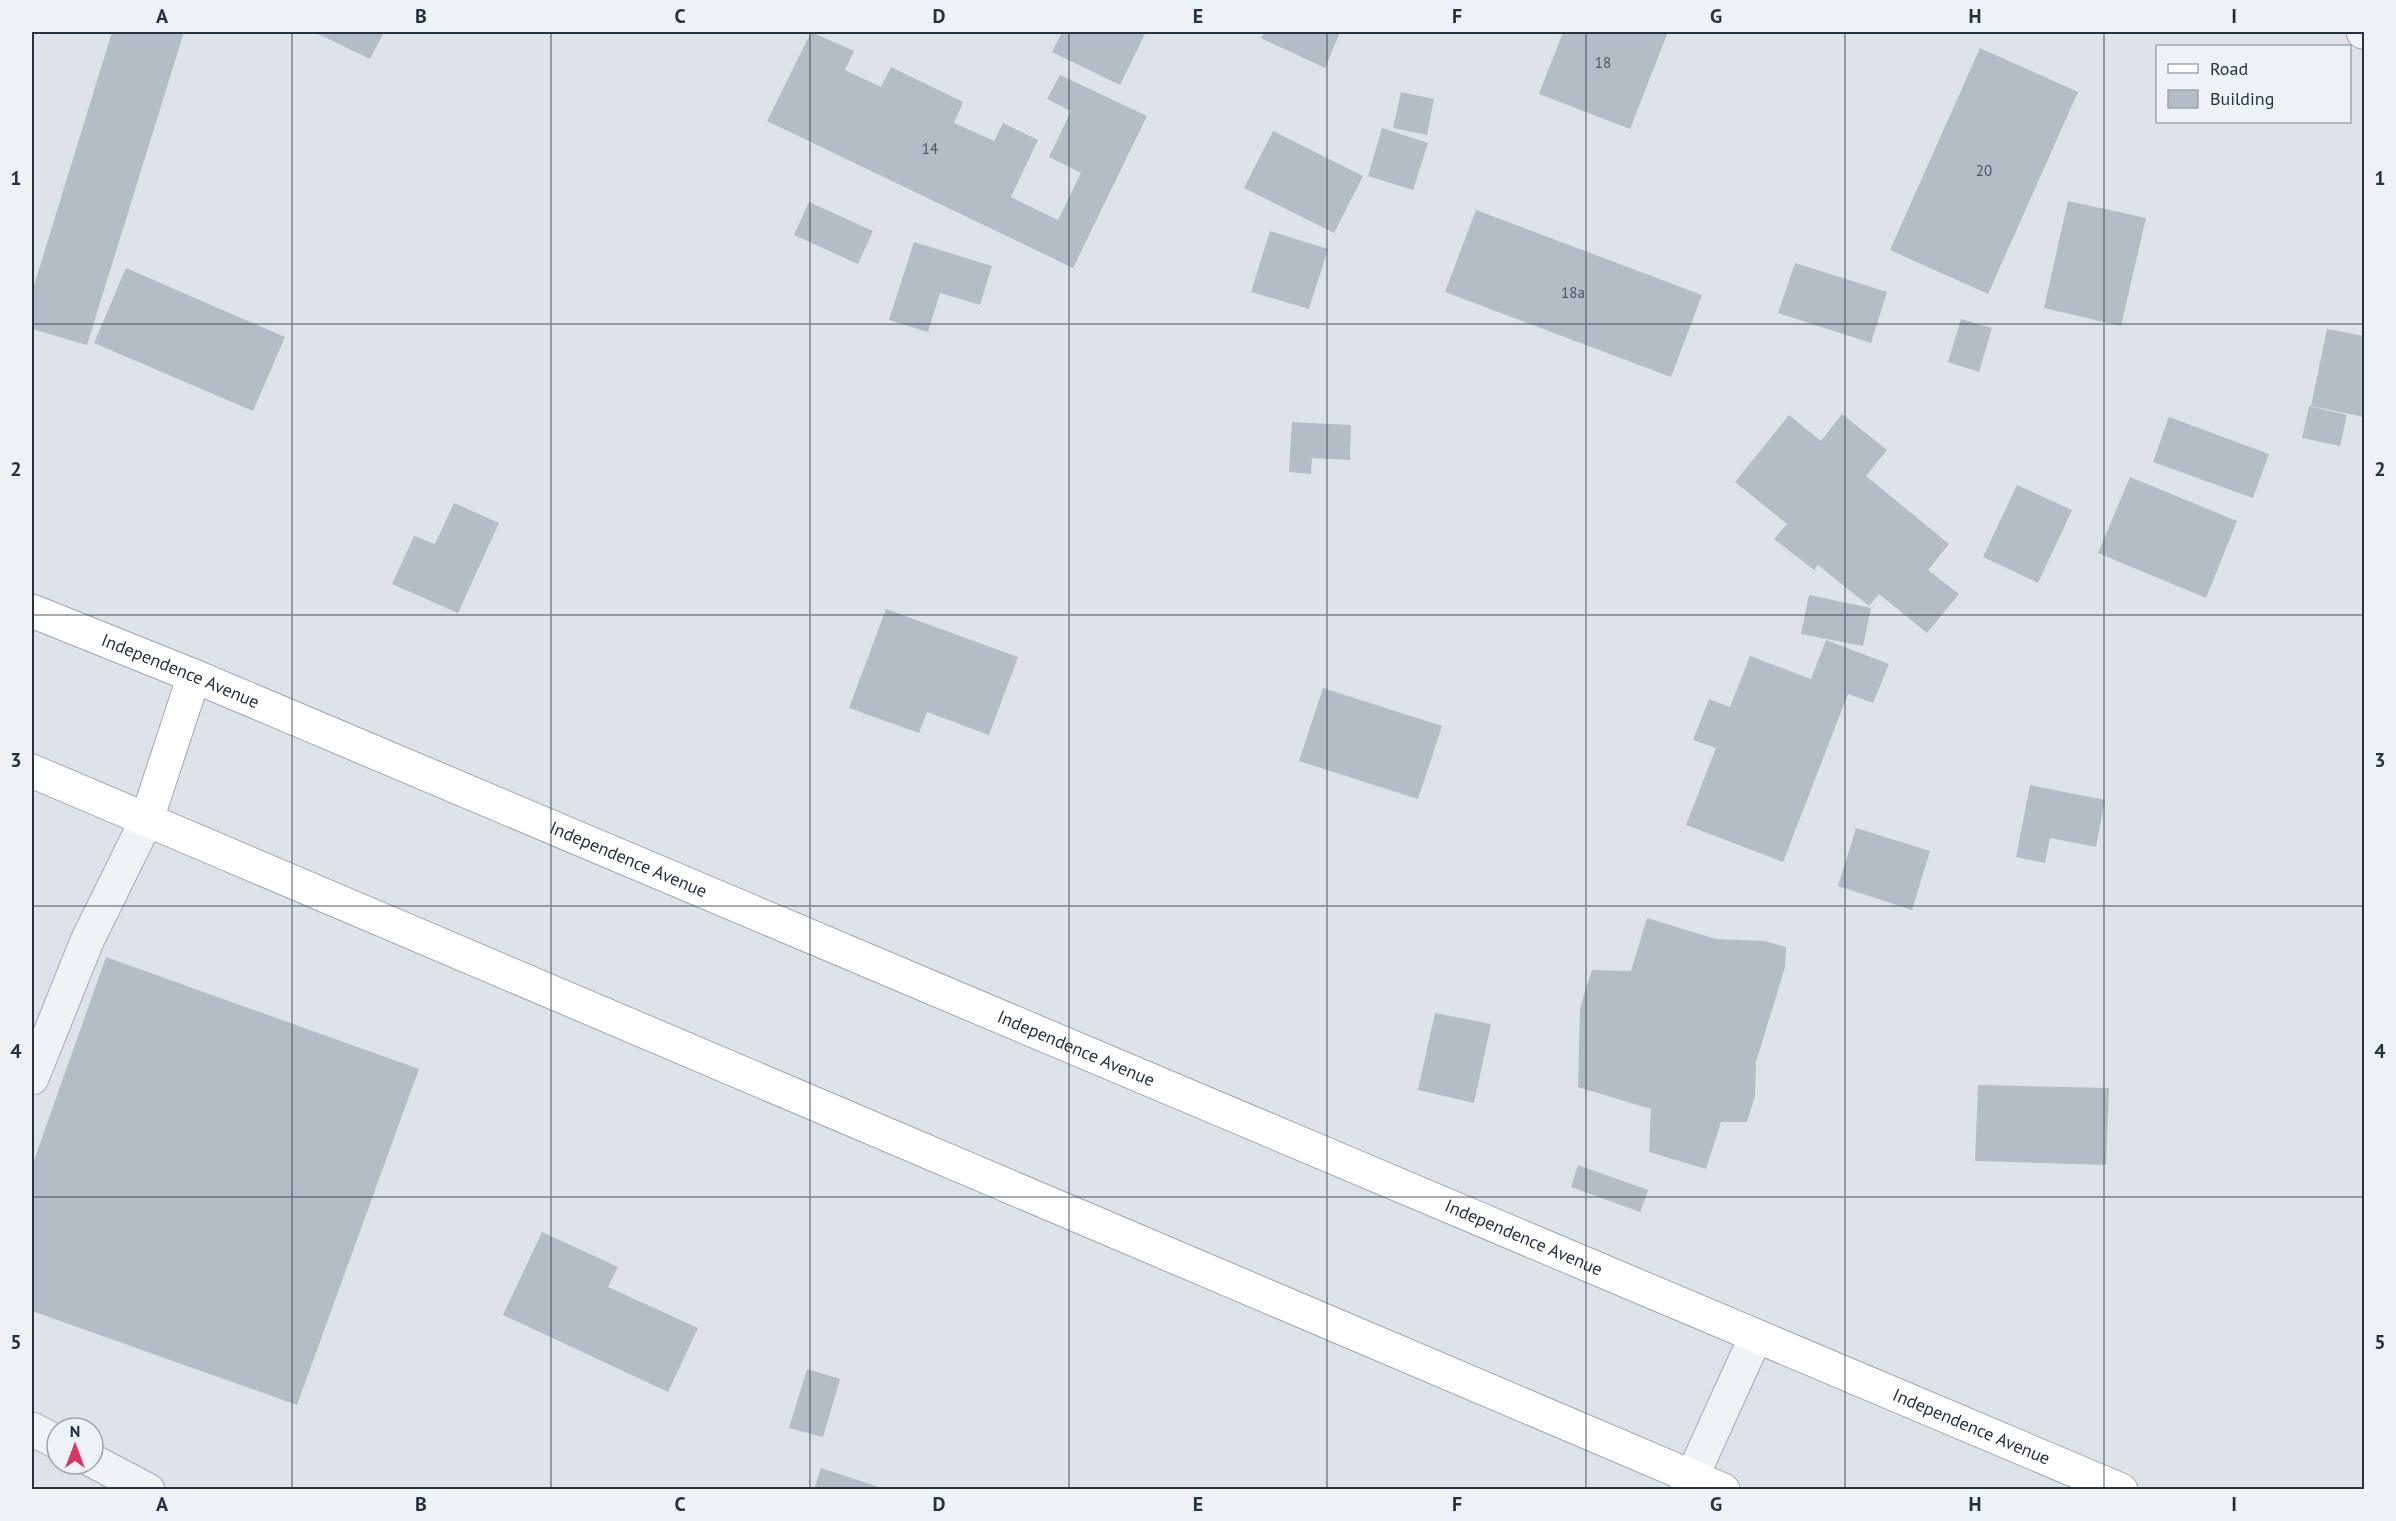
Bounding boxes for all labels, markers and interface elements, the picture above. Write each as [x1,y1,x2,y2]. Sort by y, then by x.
text: A [156,3,169,29]
text: B [415,3,427,29]
text: C [674,3,686,29]
text: D [933,3,946,29]
text: E [1193,3,1203,29]
text: F [1452,3,1462,29]
text: G [1710,3,1722,29]
text: H [1968,3,1982,29]
text: I [2231,3,2237,29]
legend [2156,45,2351,123]
house number: 18 [1595,53,1611,72]
text: Road [2210,57,2248,80]
text: Building [2210,87,2274,110]
house number: 14 [922,139,938,158]
house number: 20 [1976,161,1992,180]
text: 1 [10,165,22,191]
text: 1 [2374,165,2386,191]
house number: 18a [1561,283,1585,302]
text: 2 [10,456,22,482]
text: 2 [2374,456,2386,482]
street label: Independence Avenue [98,628,263,713]
text: 3 [10,747,22,773]
text: 3 [2374,747,2386,773]
street label: Independence Avenue [546,816,711,902]
street label: Independence Avenue [994,1005,1158,1092]
text: 4 [10,1038,22,1064]
text: 4 [2374,1038,2386,1064]
street label: Independence Avenue [1442,1194,1606,1281]
text: 5 [10,1329,22,1355]
text: 5 [2374,1329,2386,1355]
street label: Independence Avenue [1889,1383,2054,1470]
north arrow [45,1416,105,1476]
text: N [70,1421,80,1441]
text: A [156,1491,169,1517]
text: B [415,1491,427,1517]
text: C [674,1491,686,1517]
text: D [933,1491,946,1517]
text: E [1193,1491,1203,1517]
text: F [1452,1491,1462,1517]
text: G [1710,1491,1722,1517]
text: H [1968,1491,1982,1517]
text: I [2231,1491,2237,1517]

